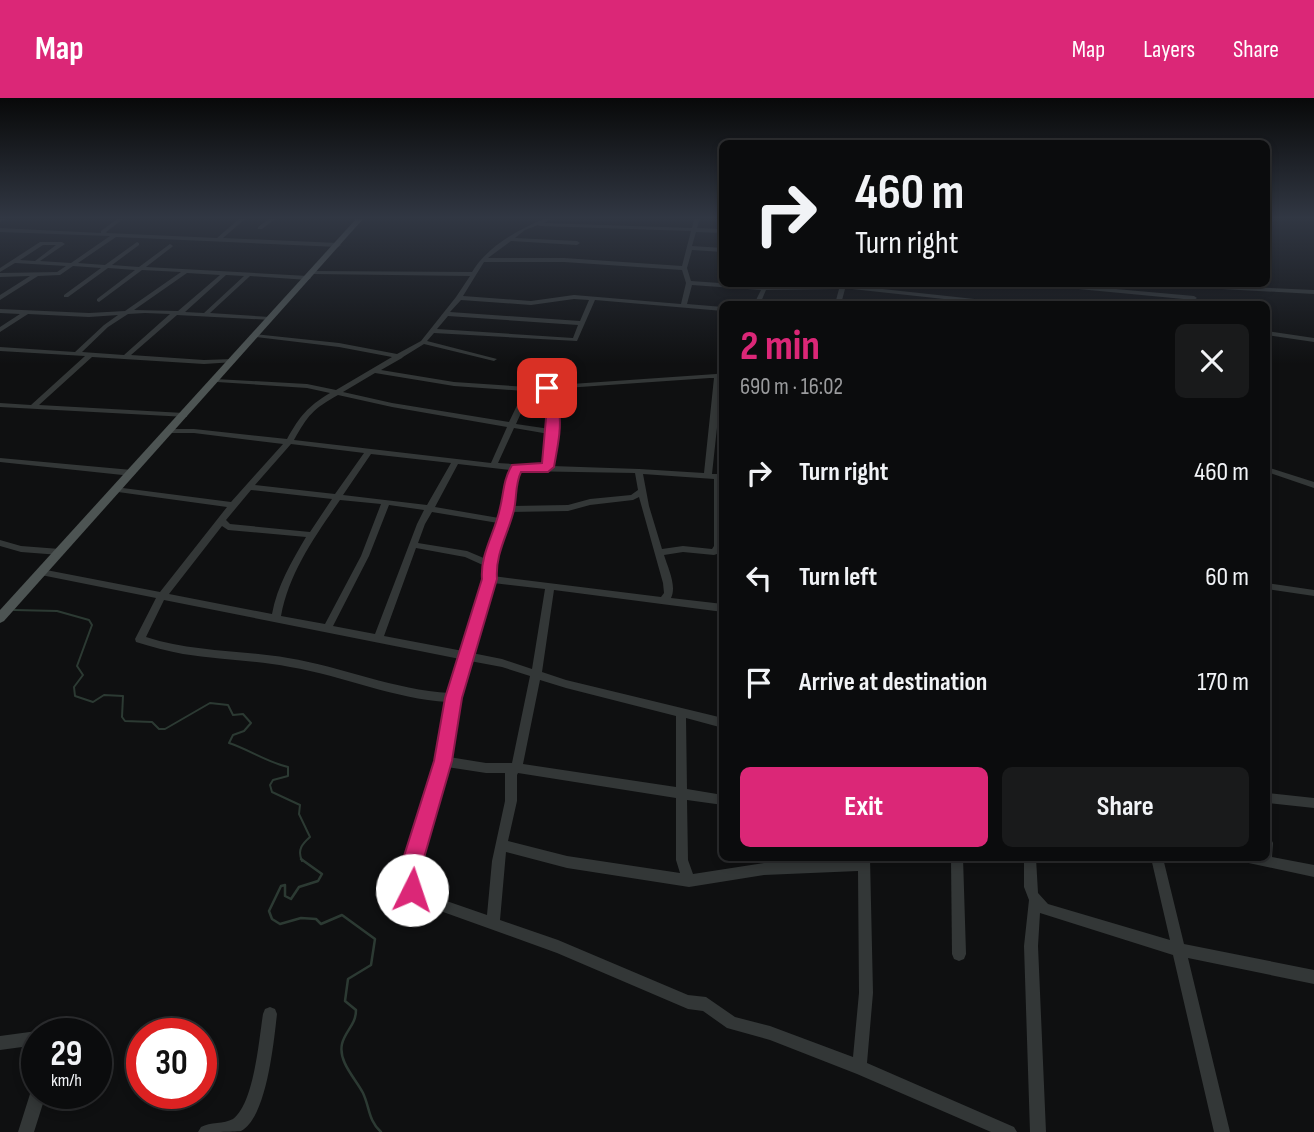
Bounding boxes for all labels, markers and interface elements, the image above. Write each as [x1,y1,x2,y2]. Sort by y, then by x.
text: Map [35,29,84,69]
text: Map [1072,35,1105,64]
text: Layers [1143,35,1195,64]
text: Share [1233,35,1279,64]
text: 460 m [855,164,964,223]
icon: right [740,168,831,259]
text: Turn right [855,224,959,263]
text: 2 min [740,321,820,372]
button: close [1175,324,1249,398]
pin [517,358,577,418]
icon: arrive [528,369,566,407]
text: 690 m · 16:02 [740,373,843,401]
icon: right [740,454,778,492]
text: Turn right [799,457,888,488]
text: 460 m [1194,457,1249,488]
icon: left [740,559,778,597]
text: Turn left [799,562,877,593]
text: 60 m [1205,562,1249,593]
icon: arrive [740,664,778,702]
text: Arrive at destination [799,667,987,698]
text: 170 m [1197,667,1249,698]
button: Exit [740,767,988,847]
button: Share [1002,767,1249,847]
position arrow [375,853,449,927]
speed limit sign: 30 [126,1018,217,1109]
text: 29 [51,1033,82,1076]
text: km/h [51,1070,82,1091]

